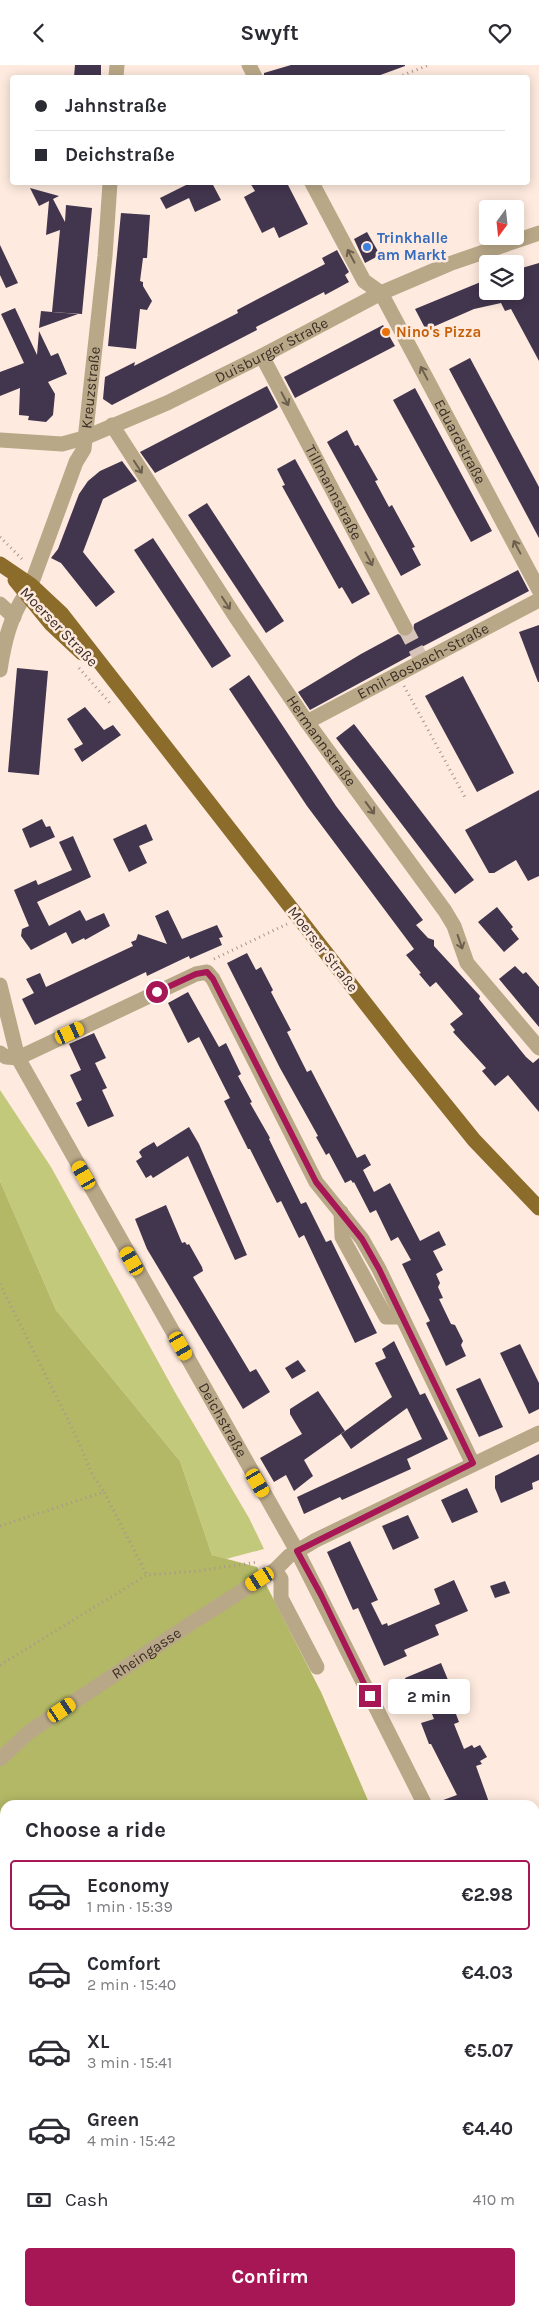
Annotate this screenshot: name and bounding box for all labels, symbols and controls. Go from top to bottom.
icon: back [25,19,53,47]
icon: heart [486,19,514,47]
text: Swyft [240,20,299,46]
text: Jahnstraße [65,95,167,117]
text: Deichstraße [65,144,175,166]
north arrow [479,200,524,245]
map controls [479,200,524,300]
place label: Trinkhalle am Markt [377,229,448,264]
marker: Trinkhalle am Markt [361,241,373,253]
one-way arrow [346,249,355,264]
button: layers [479,255,524,300]
street label: Duisburger Straße [212,314,331,387]
place label: Nino's Pizza [396,323,481,341]
marker: Nino's Pizza [380,326,392,338]
street label: Kreuzstraße [77,346,104,430]
one-way arrow [419,365,429,380]
one-way arrow [280,392,290,407]
street label: Eduardstraße [430,396,490,487]
street label: Tillmannstraße [301,442,366,543]
one-way arrow [133,459,143,473]
one-way arrow [512,540,521,555]
one-way arrow [364,551,374,566]
street label: Moerser Straße [16,583,102,671]
one-way arrow [221,596,231,610]
street label: Emil-Bosbach-Straße [354,619,492,703]
street label: Hermannstraße [283,692,360,790]
one-way arrow [365,801,375,815]
street label: Moerser Straße [284,903,362,995]
one-way arrow [456,934,465,949]
route start [146,981,168,1003]
car [53,1020,86,1046]
car [70,1158,97,1192]
car [118,1244,145,1278]
car [167,1329,194,1363]
street label: Deichstraße [194,1379,251,1460]
car [244,1466,271,1500]
car [243,1565,276,1593]
street label: Rheingasse [108,1624,185,1683]
callout: 2 min [388,1679,470,1713]
route end [359,1685,381,1707]
text: 2 min [407,1687,451,1706]
car [45,1695,78,1725]
text: Choose a ride [25,1817,166,1843]
icon: car [27,1873,72,1918]
text: Economy [87,1875,169,1897]
text: €2.98 [462,1884,513,1906]
text: 1 min · 15:39 [87,1897,173,1916]
icon: car [27,1951,72,1996]
text: Comfort [87,1953,161,1975]
text: €4.03 [462,1962,513,1984]
text: 2 min · 15:40 [87,1975,176,1994]
icon: car [27,2029,72,2074]
text: XL [87,2031,109,2053]
text: €5.07 [464,2040,513,2062]
text: 3 min · 15:41 [87,2053,172,2072]
icon: car [27,2107,72,2152]
text: Green [87,2109,139,2131]
text: €4.40 [462,2118,513,2140]
text: 4 min · 15:42 [87,2131,176,2150]
icon: cash [25,2186,53,2214]
text: Cash [65,2189,109,2211]
text: 410 m [473,2190,515,2209]
button: Confirm [25,2248,515,2306]

